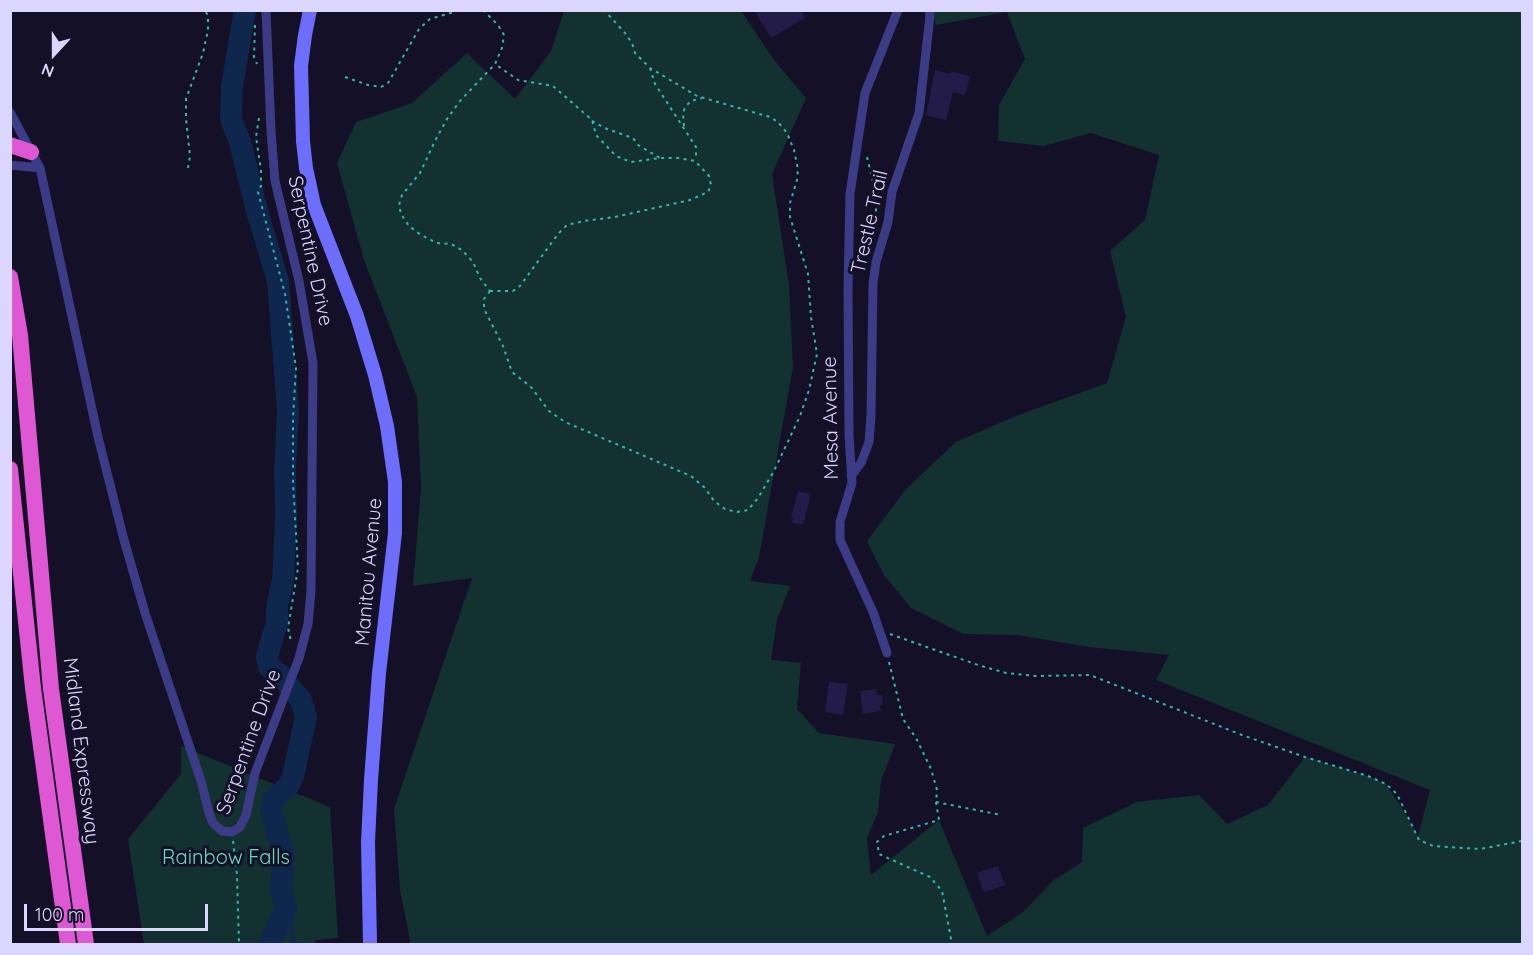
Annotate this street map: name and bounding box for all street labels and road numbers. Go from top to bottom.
street label: Trestle Trail [846,168,894,276]
street label: Serpentine Drive [282,174,338,328]
street label: Mesa Avenue [818,356,844,480]
street label: Manitou Avenue [351,497,387,647]
street label: Midland Expressway [58,656,104,846]
street label: Serpentine Drive [212,666,286,818]

